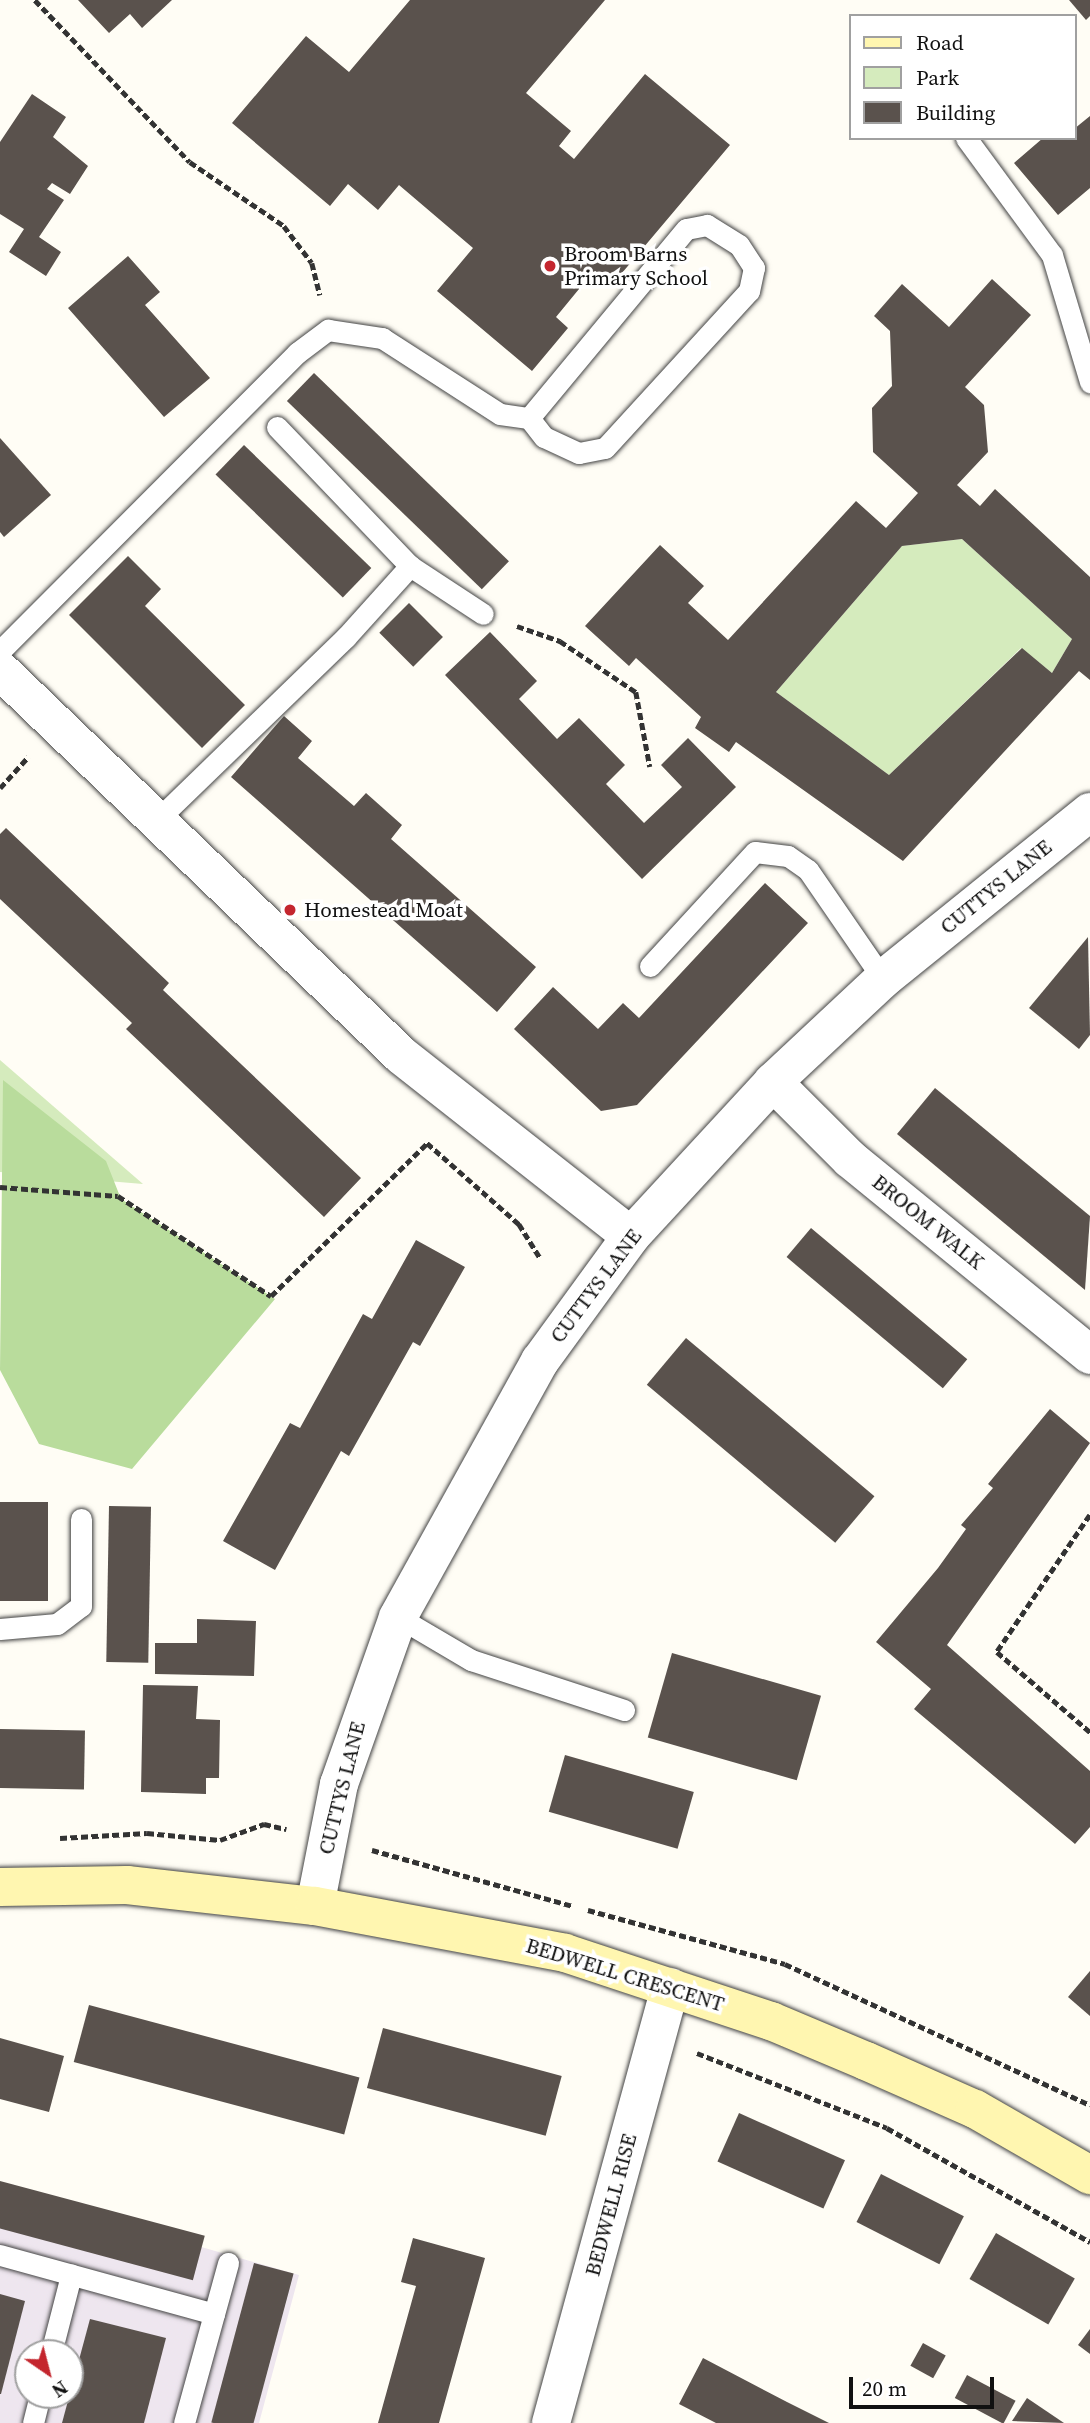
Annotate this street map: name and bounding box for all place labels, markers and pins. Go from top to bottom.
place label: Broom Barns Primary School [564,241,708,291]
marker: Broom Barns Primary School [542,258,558,274]
place label: Homestead Moat [304,897,463,923]
marker: Homestead Moat [282,902,298,918]

